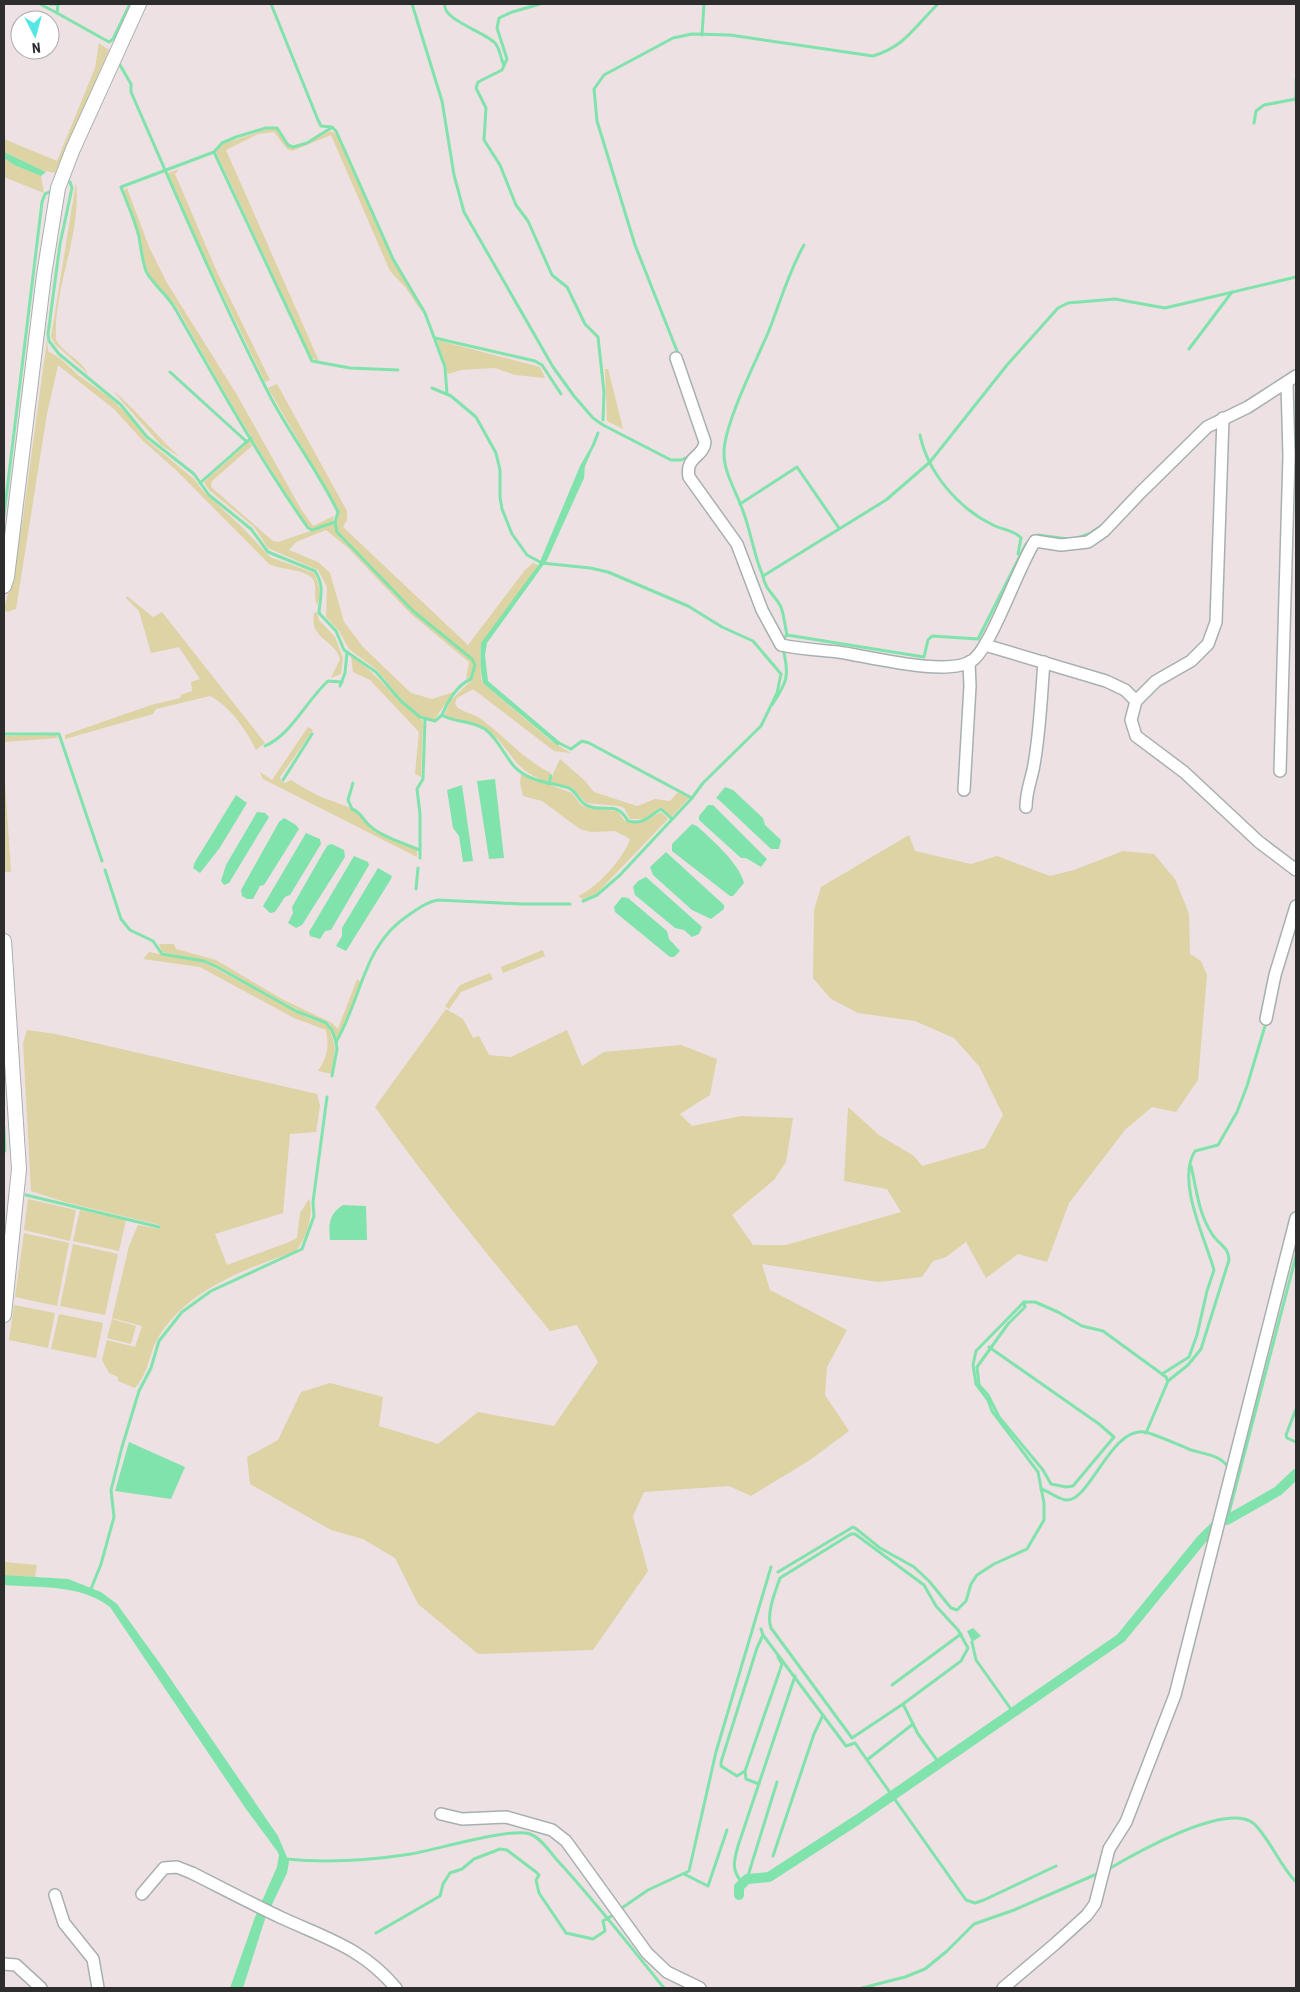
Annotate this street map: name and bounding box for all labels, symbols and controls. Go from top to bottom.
north arrow [10,10,60,60]
text: N [31,40,41,56]

